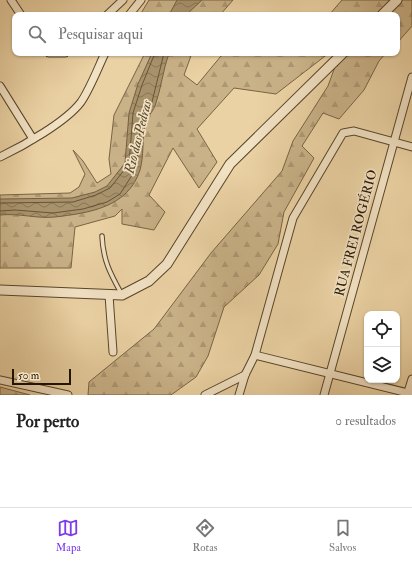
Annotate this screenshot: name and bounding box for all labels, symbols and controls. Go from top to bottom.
search box [12,12,400,56]
icon: search [26,23,48,45]
text: Pesquisar aqui [58,25,143,44]
water label: Rio das Pedras [120,97,156,176]
street label: RUA FREI ROGÉRIO [330,168,381,298]
map controls [364,311,400,383]
button: locate [364,311,400,347]
button: layers [364,347,400,383]
scale bar [12,367,71,386]
text: 50 m [18,369,39,382]
text: Por perto [16,411,79,432]
text: 0 resultados [335,413,396,429]
tab: Mapa [56,517,81,554]
tab: Rotas [193,517,217,554]
tab: Salvos [329,517,356,554]

